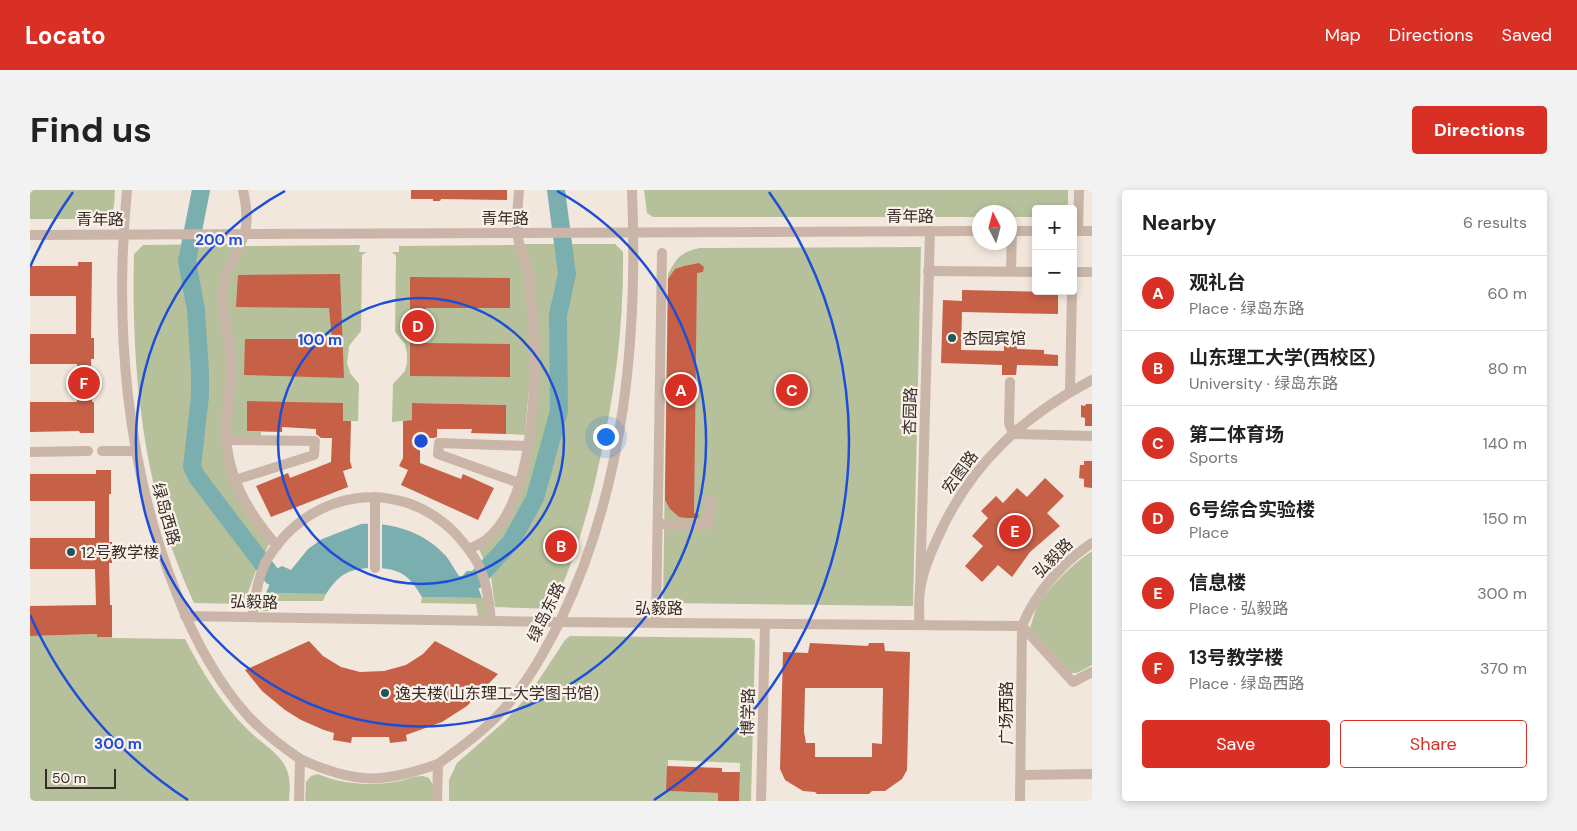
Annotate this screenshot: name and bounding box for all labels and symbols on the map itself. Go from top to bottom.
north arrow [972,205,1017,250]
street label: 青年路 [886,206,934,227]
street label: 青年路 [481,208,529,229]
street label: 青年路 [76,209,124,230]
text: 200 m [195,230,243,250]
pin: D [402,307,434,345]
place label: 杏园宾馆 [962,328,1026,349]
text: 100 m [298,330,342,350]
marker: 杏园宾馆 [946,332,958,344]
pin: F [68,364,100,402]
pin: A [665,371,697,409]
pin: C [776,371,808,409]
street label: 杏园路 [899,387,921,435]
your location [593,424,619,450]
centre of rings [412,432,430,450]
street label: 宏图路 [937,446,983,498]
street label: 绿岛西路 [147,480,185,548]
pin: E [999,512,1031,550]
pin: B [545,527,577,565]
street label: 弘毅路 [1029,534,1077,582]
place label: 12号教学楼 [81,542,159,563]
marker: 12号教学楼 [65,546,77,558]
street label: 绿岛东路 [523,579,569,645]
street label: 弘毅路 [230,591,278,613]
street label: 弘毅路 [635,598,683,619]
street label: 广场西路 [996,681,1017,745]
place label: 逸夫楼(山东理工大学图书馆) [395,683,599,704]
marker: 逸夫楼(山东理工大学图书馆) [379,687,391,699]
street label: 博学路 [737,688,759,736]
text: 300 m [94,734,142,754]
scale bar [45,766,116,789]

